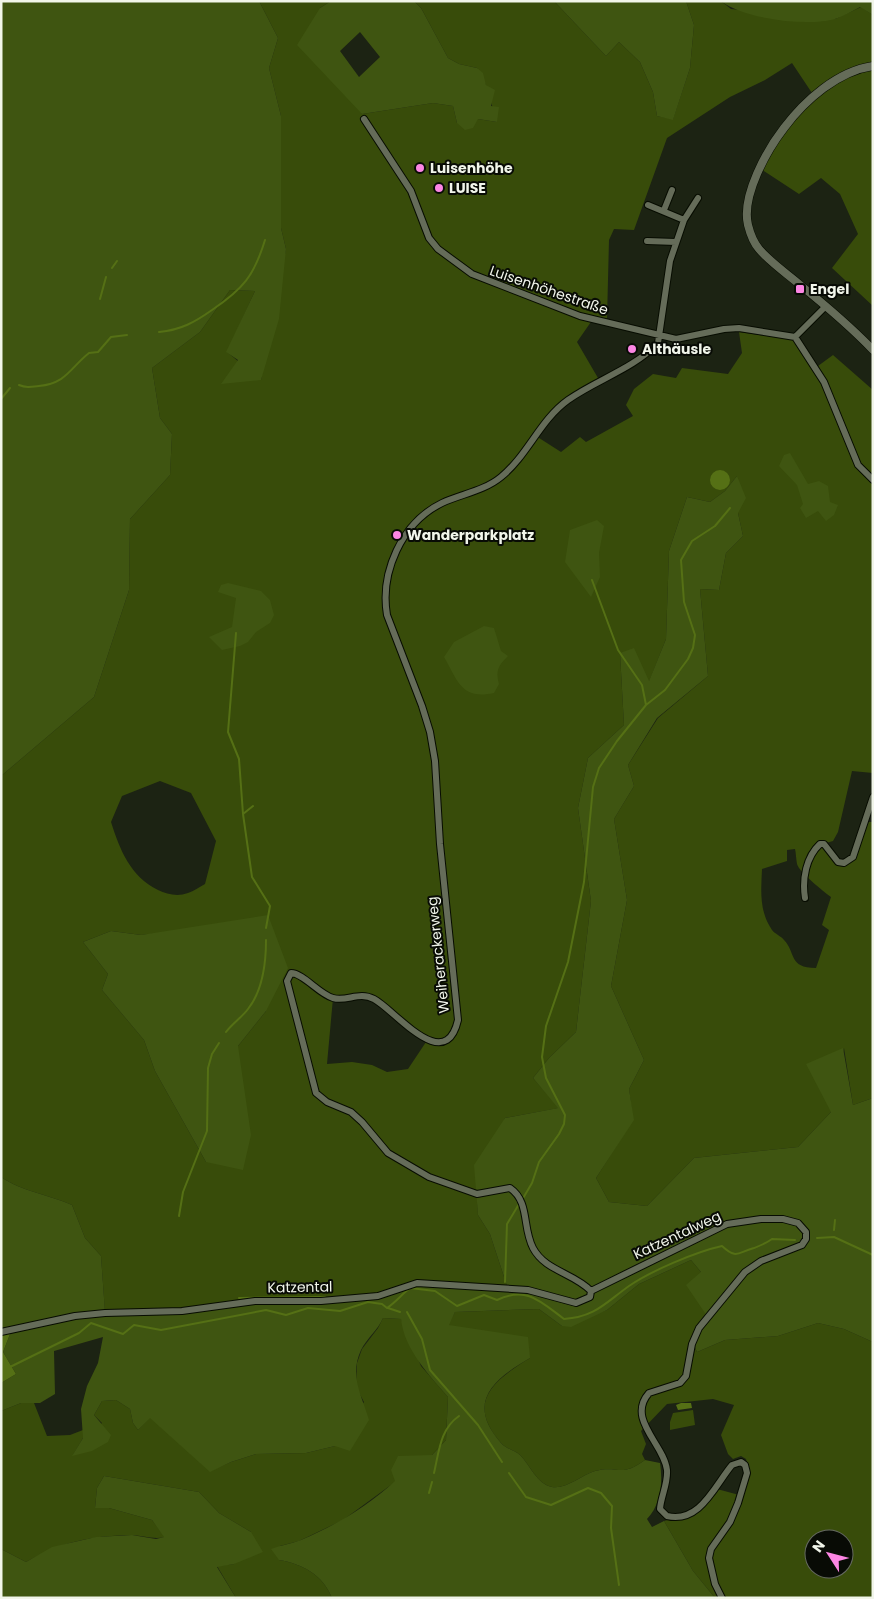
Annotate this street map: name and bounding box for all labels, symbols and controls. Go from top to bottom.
place label: Luisenhöhe [430,158,513,178]
marker: Luisenhöhe [414,162,426,174]
place label: LUISE [449,178,486,198]
marker: LUISE [433,182,445,194]
street label: Luisenhöhestraße [487,260,611,320]
place label: Engel [810,279,849,299]
marker: Engel [794,283,806,295]
place label: Althäusle [642,339,711,359]
marker: Althäusle [626,343,638,355]
place label: Wanderparkplatz [407,525,534,545]
marker: Wanderparkplatz [391,529,403,541]
street label: Weiherackerweg [422,896,454,1014]
street label: Katzentalweg [630,1206,724,1264]
street label: Katzental [267,1276,333,1298]
north arrow [804,1529,854,1579]
text: N [807,1536,830,1556]

